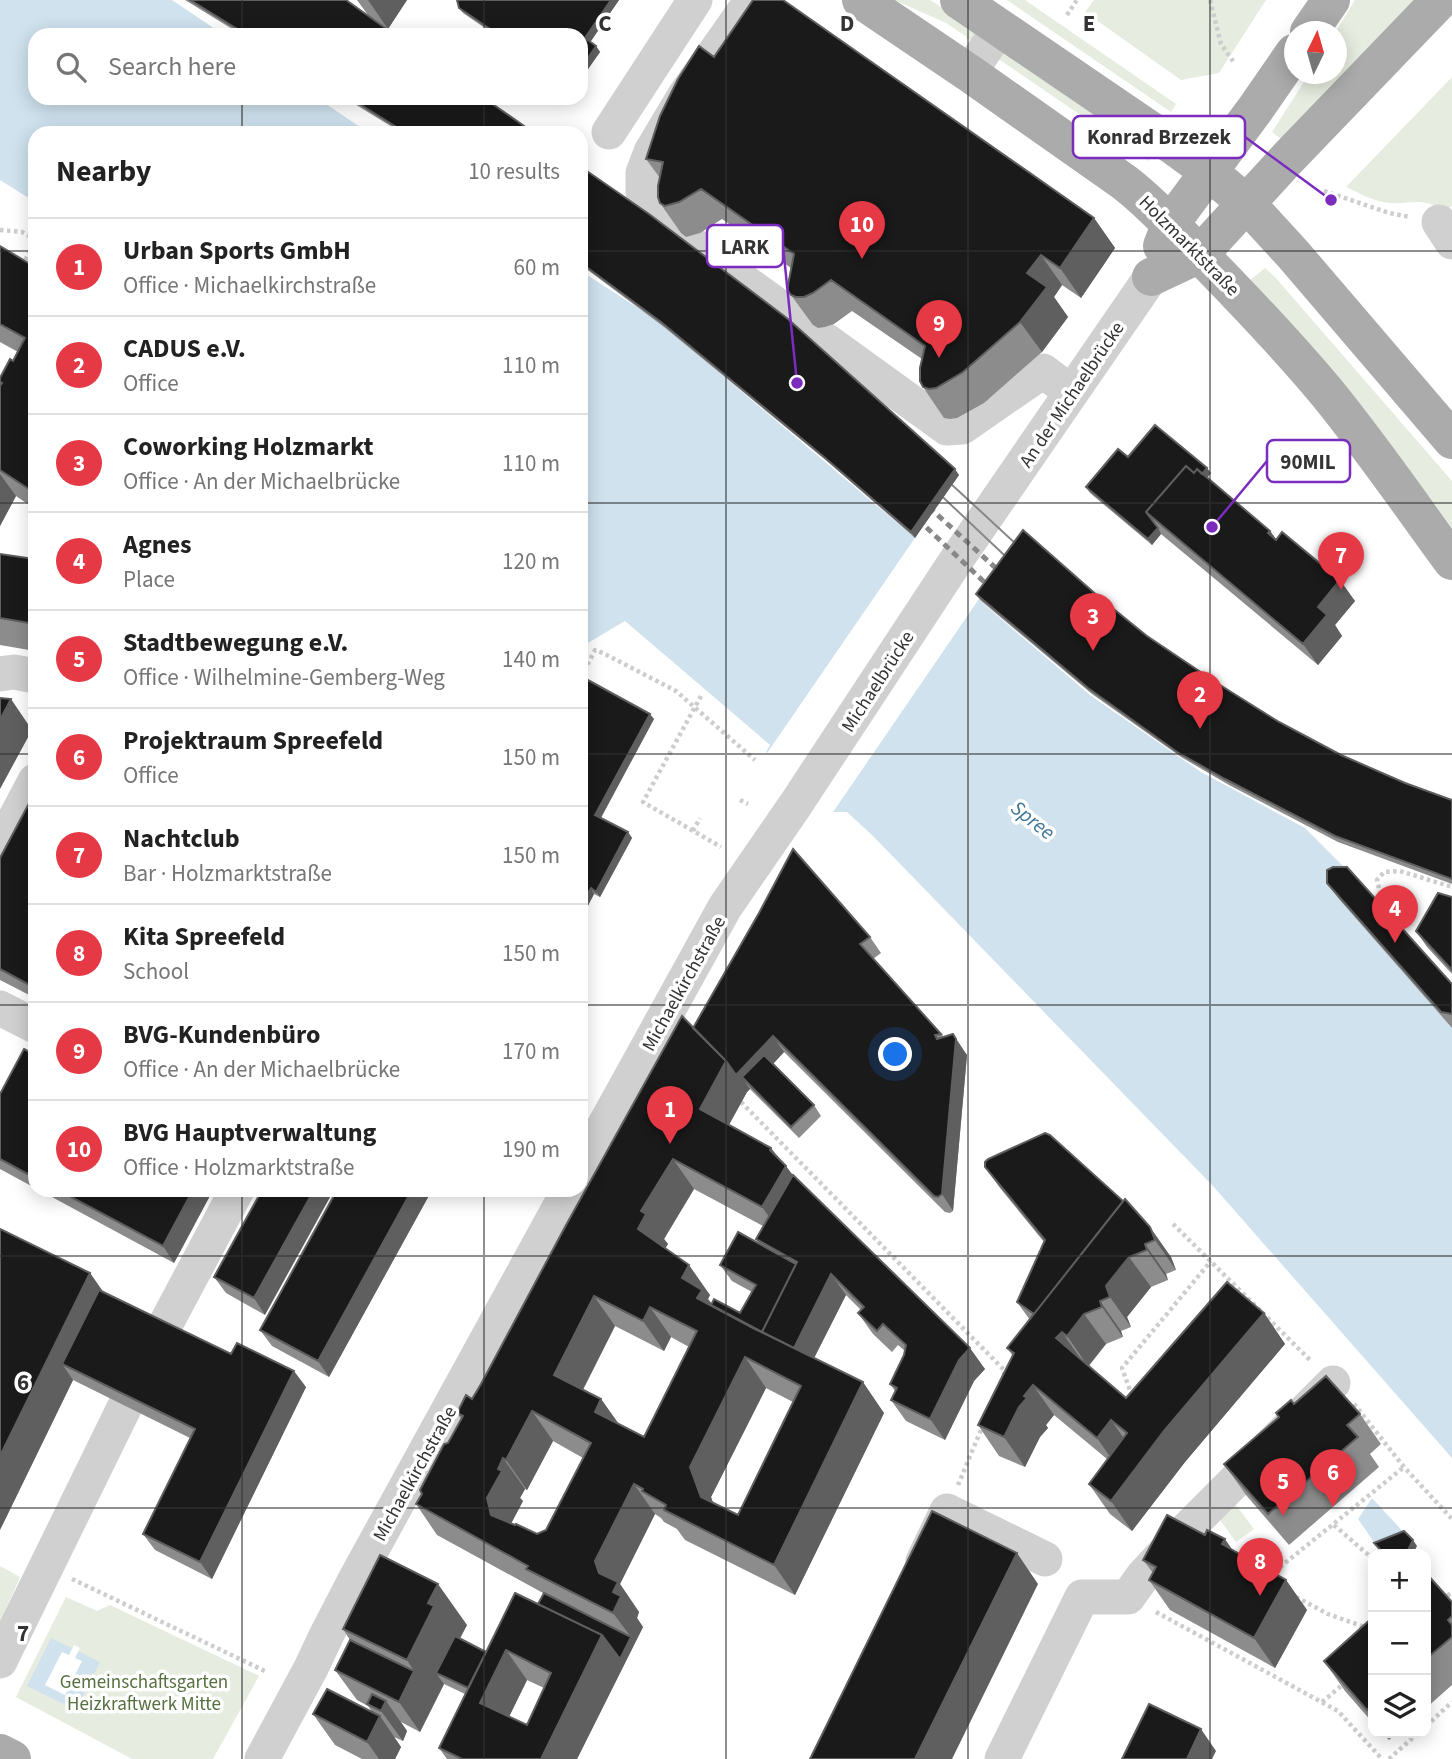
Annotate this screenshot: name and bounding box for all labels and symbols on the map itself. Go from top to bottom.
text: C [598,7,612,40]
text: D [840,7,854,40]
text: E [1083,7,1095,40]
north arrow [1284,21,1347,84]
callout: Konrad Brzezek [1073,116,1245,158]
text: Konrad Brzezek [1087,122,1232,152]
street label: Holzmarktstraße [1132,190,1245,303]
pin: 10 [839,201,885,259]
callout: LARK [707,225,783,267]
text: LARK [721,232,770,262]
pin: 9 [916,300,962,358]
street label: An der Michaelbrücke [1013,316,1131,473]
callout: 90MIL [1267,440,1350,482]
text: 90MIL [1280,447,1336,477]
pin: 7 [1318,532,1364,590]
pin: 3 [1070,593,1116,651]
street label: Michaelbrücke [835,626,921,738]
pin: 2 [1177,671,1223,729]
water label: Spree [1004,793,1062,847]
pin: 4 [1372,885,1418,943]
street label: Michaelkirchstraße [636,911,733,1056]
your location [878,1037,912,1071]
pin: 1 [647,1086,693,1144]
text: 6 [17,1366,29,1399]
street label: Michaelkirchstraße [367,1401,464,1546]
pin: 6 [1310,1449,1356,1507]
pin: 5 [1260,1458,1306,1516]
pin: 8 [1237,1538,1283,1596]
text: 7 [17,1617,29,1650]
park label: Gemeinschaftsgarten Heizkraftwerk Mitte [60,1669,228,1718]

